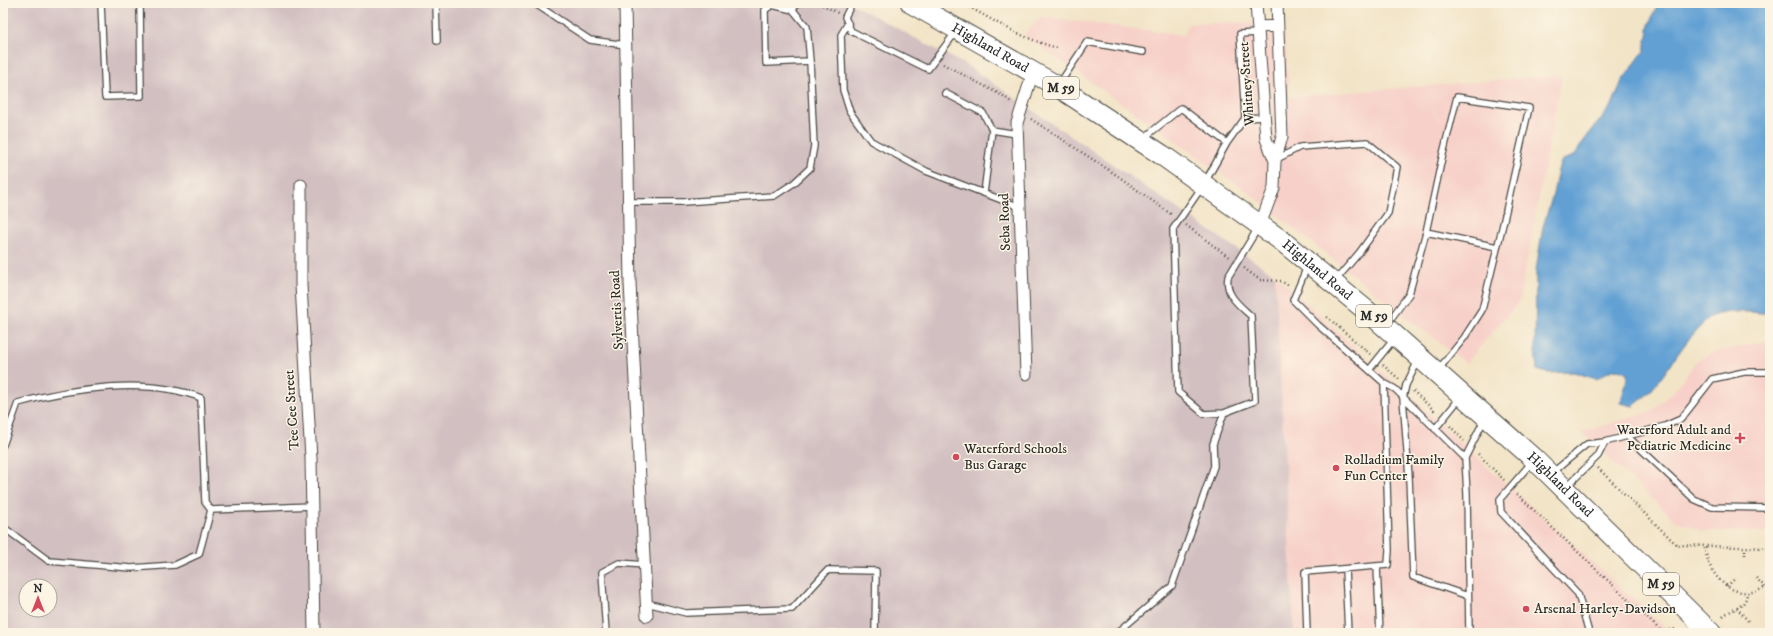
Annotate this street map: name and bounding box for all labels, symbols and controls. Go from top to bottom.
street label: Highland Road [948,19,1032,77]
street label: Whitney Street [1235,41,1259,128]
road number: M 59 [1043,77,1079,99]
street label: Seba Road [995,193,1015,251]
street label: Highland Road [1278,236,1356,304]
street label: Sylvertis Road [606,270,628,350]
road number: M 59 [1356,305,1392,327]
street label: Tee Cee Street [280,369,304,451]
place label: Waterford Adult and Pediatric Medicine [1616,421,1731,455]
marker: Waterford Adult and Pediatric Medicine [1734,432,1746,444]
place label: Waterford Schools Bus Garage [963,440,1067,474]
street label: Highland Road [1523,448,1597,521]
place label: Rolladium Family Fun Center [1344,451,1444,485]
marker: Waterford Schools Bus Garage [951,452,961,462]
marker: Rolladium Family Fun Center [1331,463,1341,473]
road number: M 59 [1643,573,1679,595]
north arrow [18,578,58,618]
text: N [33,582,43,596]
place label: Arsenal Harley-Davidson [1534,600,1677,618]
marker: Arsenal Harley-Davidson [1521,604,1531,614]

